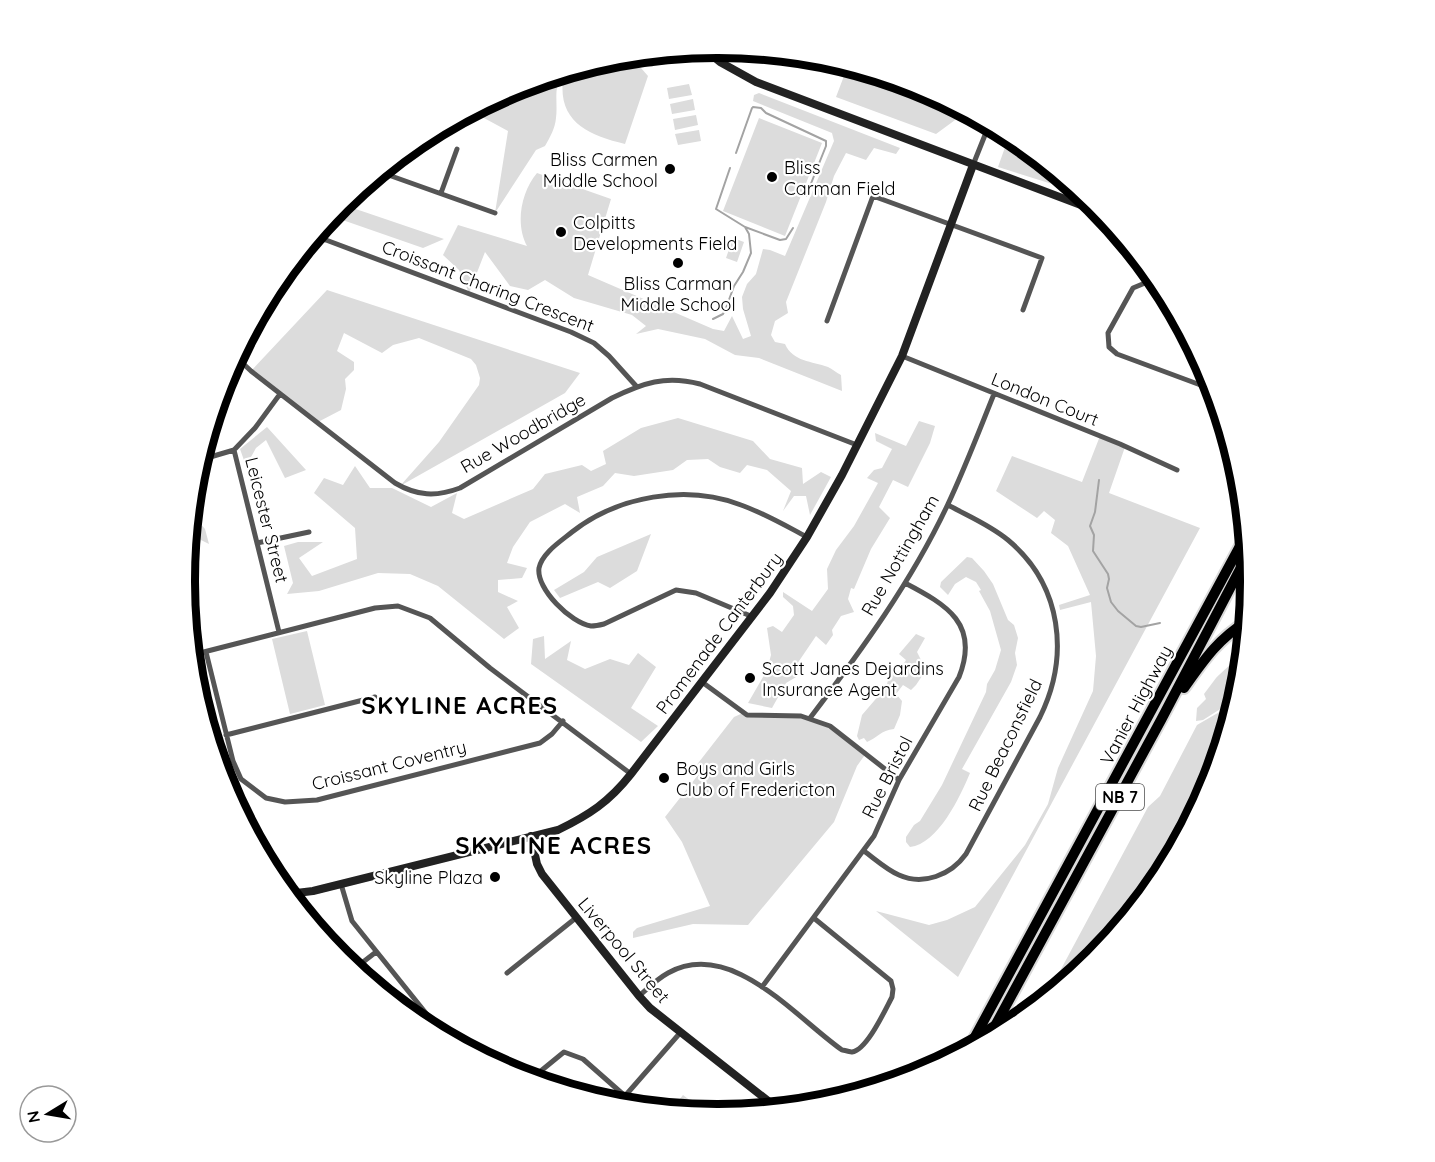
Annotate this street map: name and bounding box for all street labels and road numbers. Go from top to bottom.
street label: Croissant Charing Crescent [379,235,597,337]
street label: London Court [988,367,1102,431]
street label: Rue Woodbridge [456,388,590,478]
street label: Leicester Street [240,455,294,585]
street label: Rue Nottingham [856,490,944,620]
street label: Promenade Canterbury [651,548,787,718]
street label: Vanier Highway [1095,641,1177,769]
street label: Rue Beaconsfield [963,675,1047,815]
street label: Rue Bristol [857,732,917,822]
street label: Croissant Coventry [309,735,469,795]
road number: NB 7 [1096,784,1144,810]
street label: Liverpool Street [573,892,675,1008]

